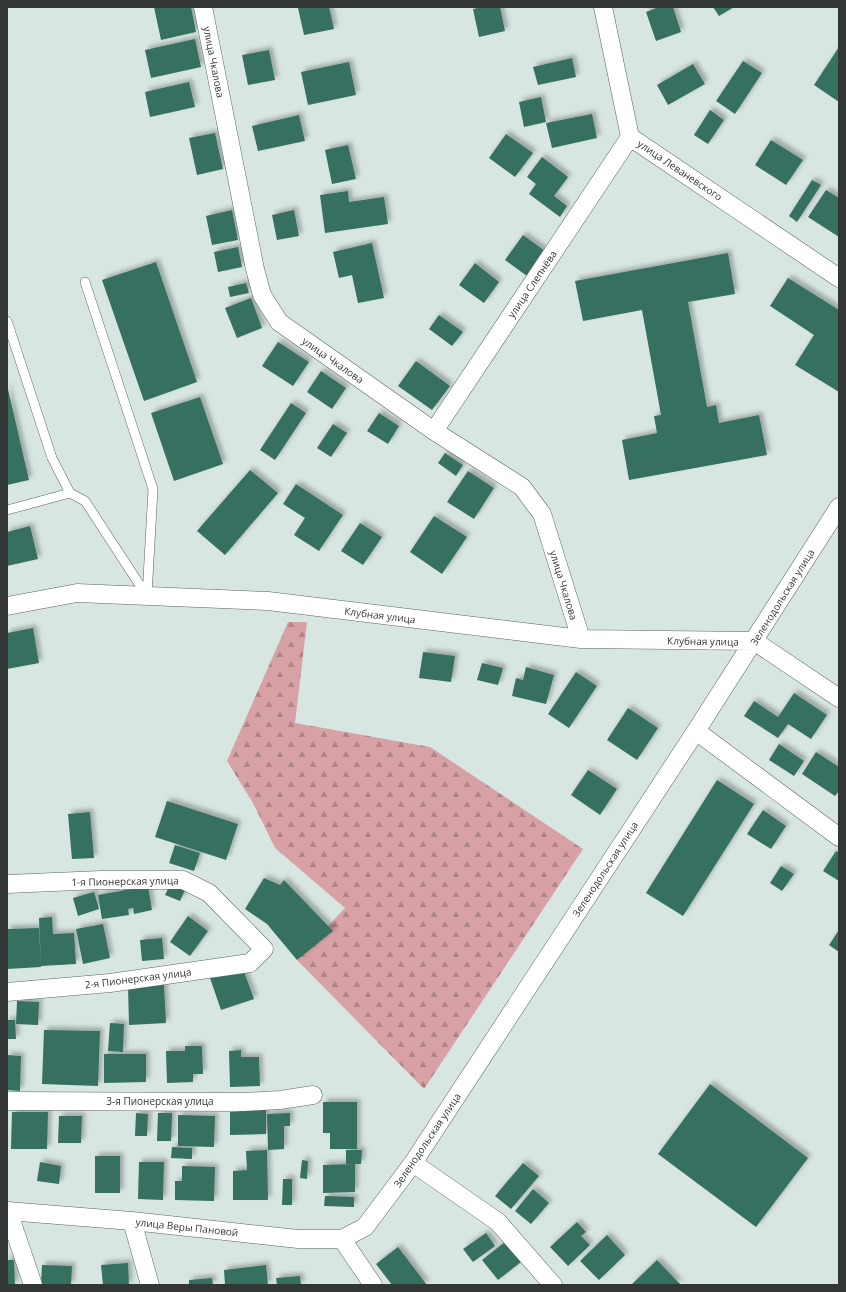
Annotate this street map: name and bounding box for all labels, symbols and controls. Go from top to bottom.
street label: улица Чкалова [200,25,228,99]
street label: улица Леваневского [635,136,725,204]
street label: улица Слепнёва [504,248,560,320]
street label: улица Чкалова [299,334,367,386]
street label: Зеленодольская улица [747,546,817,648]
street label: улица Чкалова [547,548,581,622]
street label: Клубная улица [344,604,416,626]
street label: Клубная улица [667,633,739,649]
street label: Зеленодольская улица [569,819,641,919]
street label: 1-я Пионерская улица [71,873,179,889]
street label: 2-я Пионерская улица [84,965,192,991]
street label: Зеленодольская улица [390,1090,464,1190]
street label: 3-я Пионерская улица [106,1094,214,1108]
street label: улица Веры Пановой [135,1215,239,1239]

